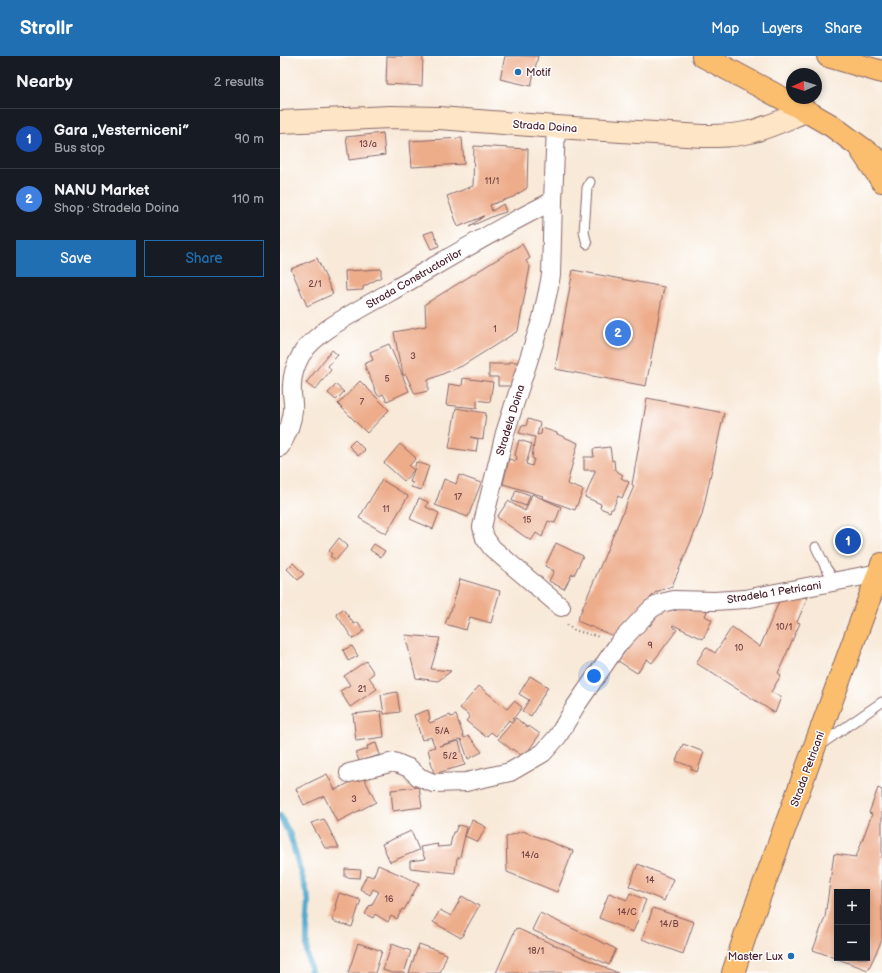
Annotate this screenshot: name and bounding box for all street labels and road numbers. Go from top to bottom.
street label: Strada Doina [512,118,578,135]
street label: Strada Constructorilor [364,245,466,311]
street label: Stradela Doina [494,383,527,457]
street label: Stradela 1 Petricani [726,579,822,606]
street label: Strada Petricani [788,730,827,809]

